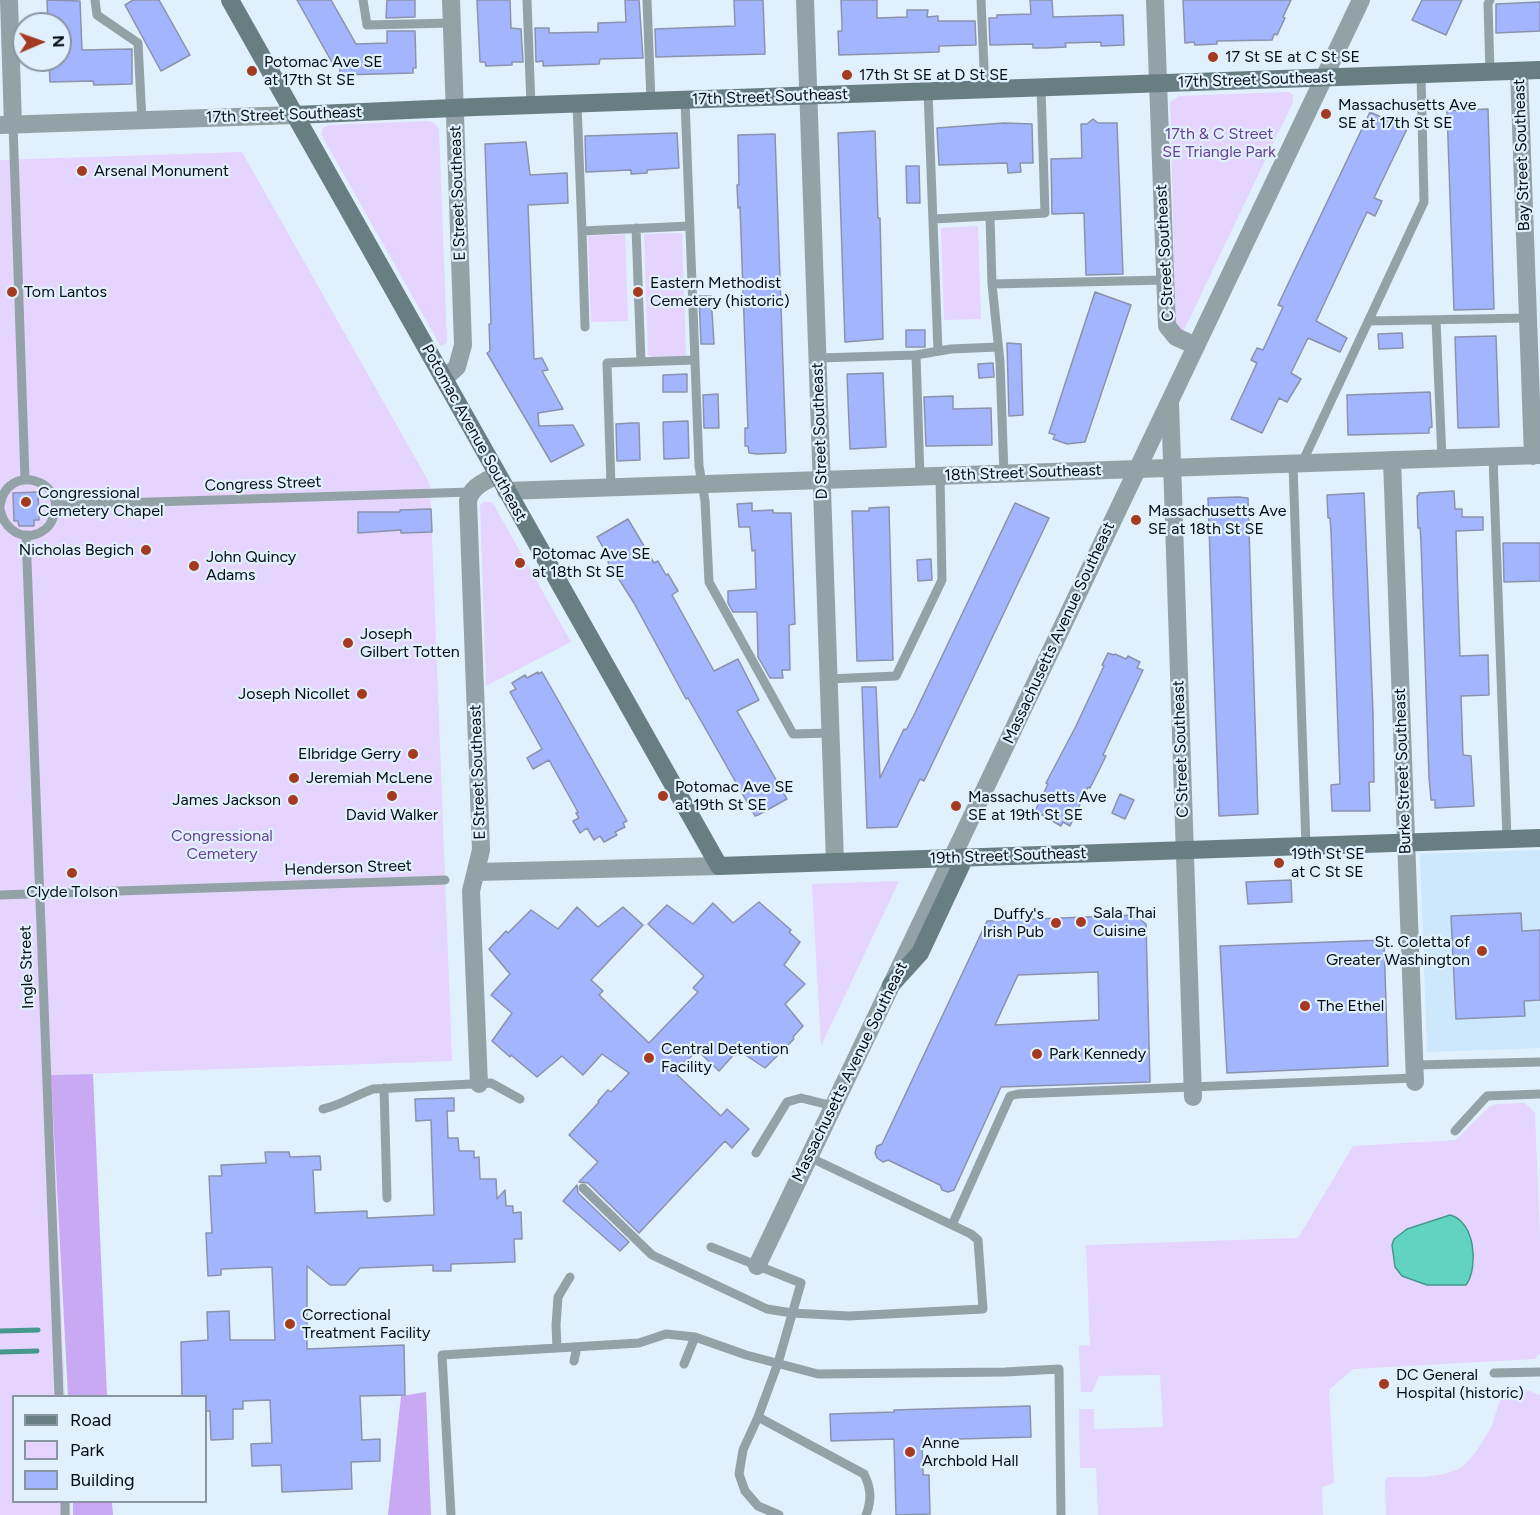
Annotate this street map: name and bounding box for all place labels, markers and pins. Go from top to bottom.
place label: 17 St SE at C St SE [1225,47,1360,67]
marker: 17 St SE at C St SE [1206,50,1220,64]
place label: Potomac Ave SE at 17th St SE [264,52,383,90]
marker: Potomac Ave SE at 17th St SE [245,64,259,78]
place label: 17th St SE at D St SE [859,65,1008,85]
marker: 17th St SE at D St SE [840,68,854,82]
place label: Massachusetts Ave SE at 17th St SE [1338,95,1476,133]
marker: Massachusetts Ave SE at 17th St SE [1319,107,1333,121]
place label: Arsenal Monument [94,161,229,181]
marker: Arsenal Monument [75,164,89,178]
place label: Eastern Methodist Cemetery (historic) [650,273,790,311]
place label: Tom Lantos [24,282,107,302]
marker: Tom Lantos [5,285,19,299]
marker: Eastern Methodist Cemetery (historic) [631,285,645,299]
place label: Congressional Cemetery Chapel [38,483,163,521]
marker: Congressional Cemetery Chapel [19,495,33,509]
place label: Massachusetts Ave SE at 18th St SE [1148,501,1286,539]
marker: Massachusetts Ave SE at 18th St SE [1129,513,1143,527]
place label: Nicholas Begich [19,540,134,560]
marker: Nicholas Begich [139,543,153,557]
place label: Potomac Ave SE at 18th St SE [532,544,651,582]
place label: John Quincy Adams [206,547,296,585]
marker: Potomac Ave SE at 18th St SE [513,556,527,570]
marker: John Quincy Adams [187,559,201,573]
place label: Joseph Gilbert Totten [360,624,460,662]
marker: Joseph Gilbert Totten [341,636,355,650]
place label: Joseph Nicollet [238,684,350,704]
marker: Joseph Nicollet [355,687,369,701]
place label: Elbridge Gerry [298,744,401,764]
marker: Elbridge Gerry [406,747,420,761]
place label: Jeremiah McLene [306,768,432,788]
marker: Jeremiah McLene [287,771,301,785]
place label: Potomac Ave SE at 19th St SE [675,777,794,815]
place label: Massachusetts Ave SE at 19th St SE [968,787,1106,825]
marker: David Walker [385,789,399,803]
marker: Potomac Ave SE at 19th St SE [656,789,670,803]
place label: James Jackson [172,790,281,810]
marker: James Jackson [286,793,300,807]
marker: Massachusetts Ave SE at 19th St SE [949,799,963,813]
place label: David Walker [346,805,438,825]
place label: 19th St SE at C St SE [1291,844,1365,882]
marker: 19th St SE at C St SE [1272,856,1286,870]
marker: Clyde Tolson [65,866,79,880]
place label: Clyde Tolson [26,882,118,902]
place label: Sala Thai Cuisine [1093,903,1156,941]
place label: Duffy's Irish Pub [983,904,1044,942]
marker: Sala Thai Cuisine [1074,915,1088,929]
marker: Duffy's Irish Pub [1049,916,1063,930]
place label: St. Coletta of Greater Washington [1326,932,1470,970]
marker: St. Coletta of Greater Washington [1475,944,1489,958]
place label: The Ethel [1317,996,1384,1016]
marker: The Ethel [1298,999,1312,1013]
place label: Central Detention Facility [661,1039,789,1077]
place label: Park Kennedy [1049,1044,1146,1064]
marker: Park Kennedy [1030,1047,1044,1061]
marker: Central Detention Facility [642,1051,656,1065]
place label: Correctional Treatment Facility [302,1305,431,1343]
marker: Correctional Treatment Facility [283,1317,297,1331]
place label: DC General Hospital (historic) [1396,1365,1524,1403]
marker: DC General Hospital (historic) [1377,1377,1391,1391]
place label: Anne Archbold Hall [922,1433,1019,1471]
marker: Anne Archbold Hall [903,1445,917,1459]

